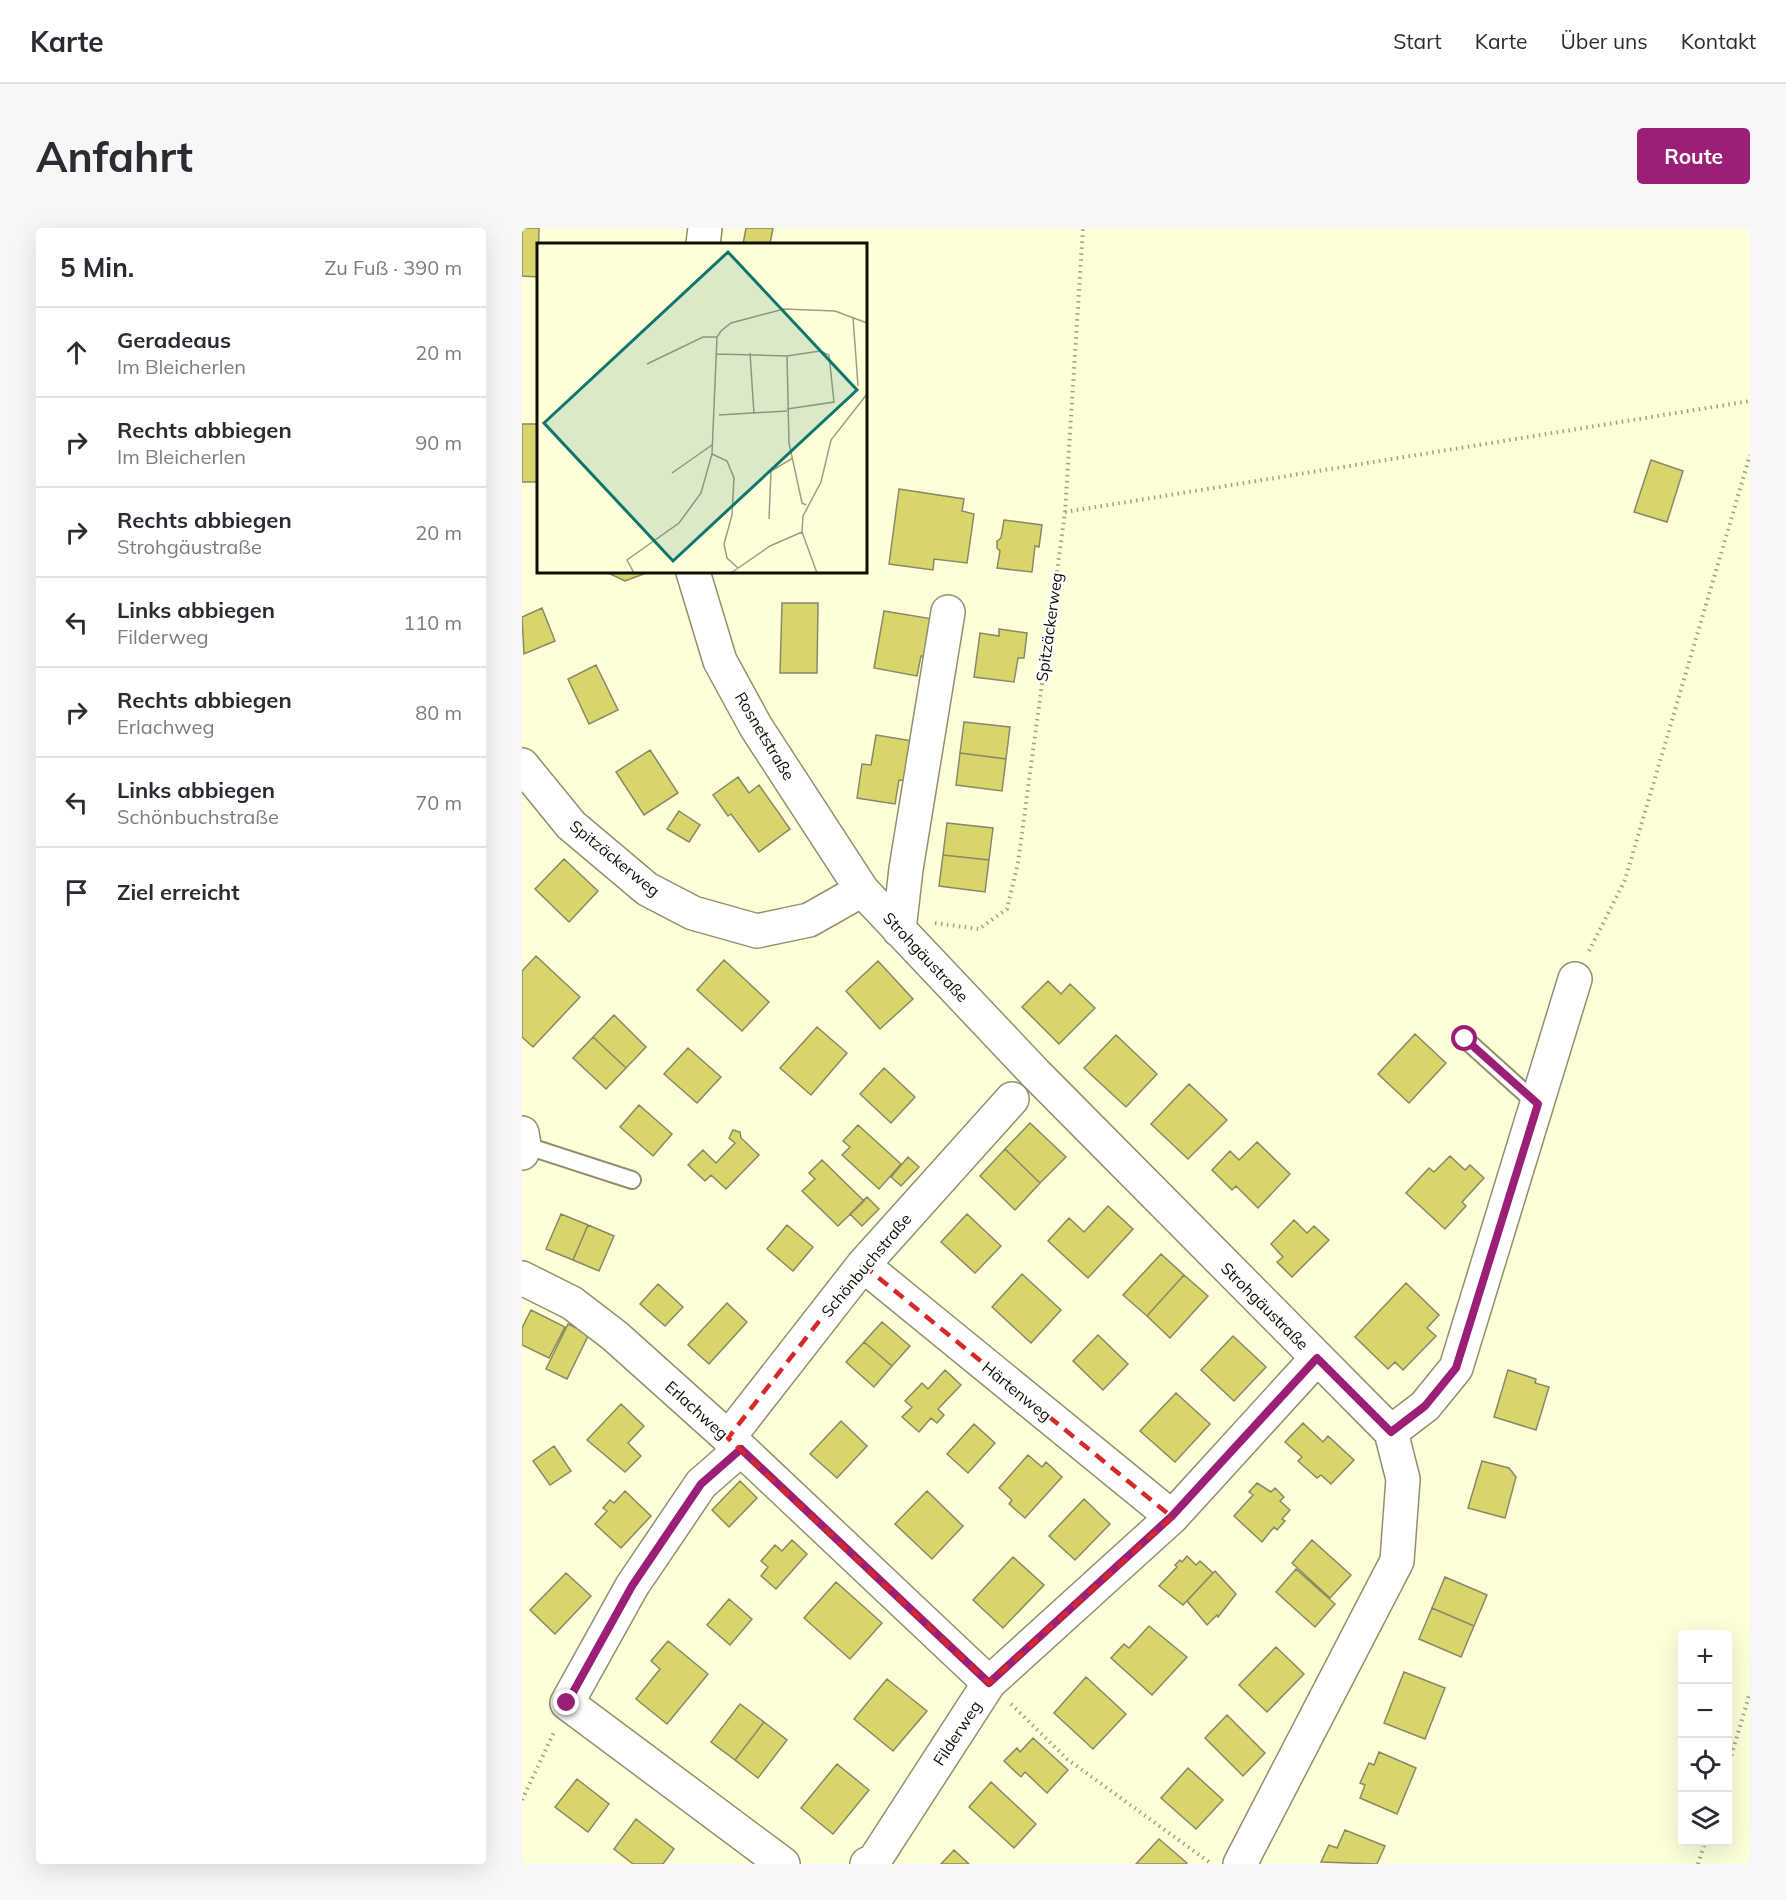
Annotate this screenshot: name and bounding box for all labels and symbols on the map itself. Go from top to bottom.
inset map [537,243,867,573]
street label: Spitzäckerweg [1031,571,1067,683]
street label: Rosnetstraße [731,688,799,784]
street label: Spitzäckerweg [566,816,664,900]
street label: Strohgäustraße [879,908,973,1006]
route start [1451,1025,1477,1051]
street label: Schönbuchstraße [817,1209,915,1321]
street label: Strohgäustraße [1217,1258,1313,1354]
street label: Härtenweg [978,1357,1056,1425]
street label: Erlachweg [661,1376,733,1444]
route end [553,1689,579,1715]
street label: Filderweg [929,1697,985,1769]

